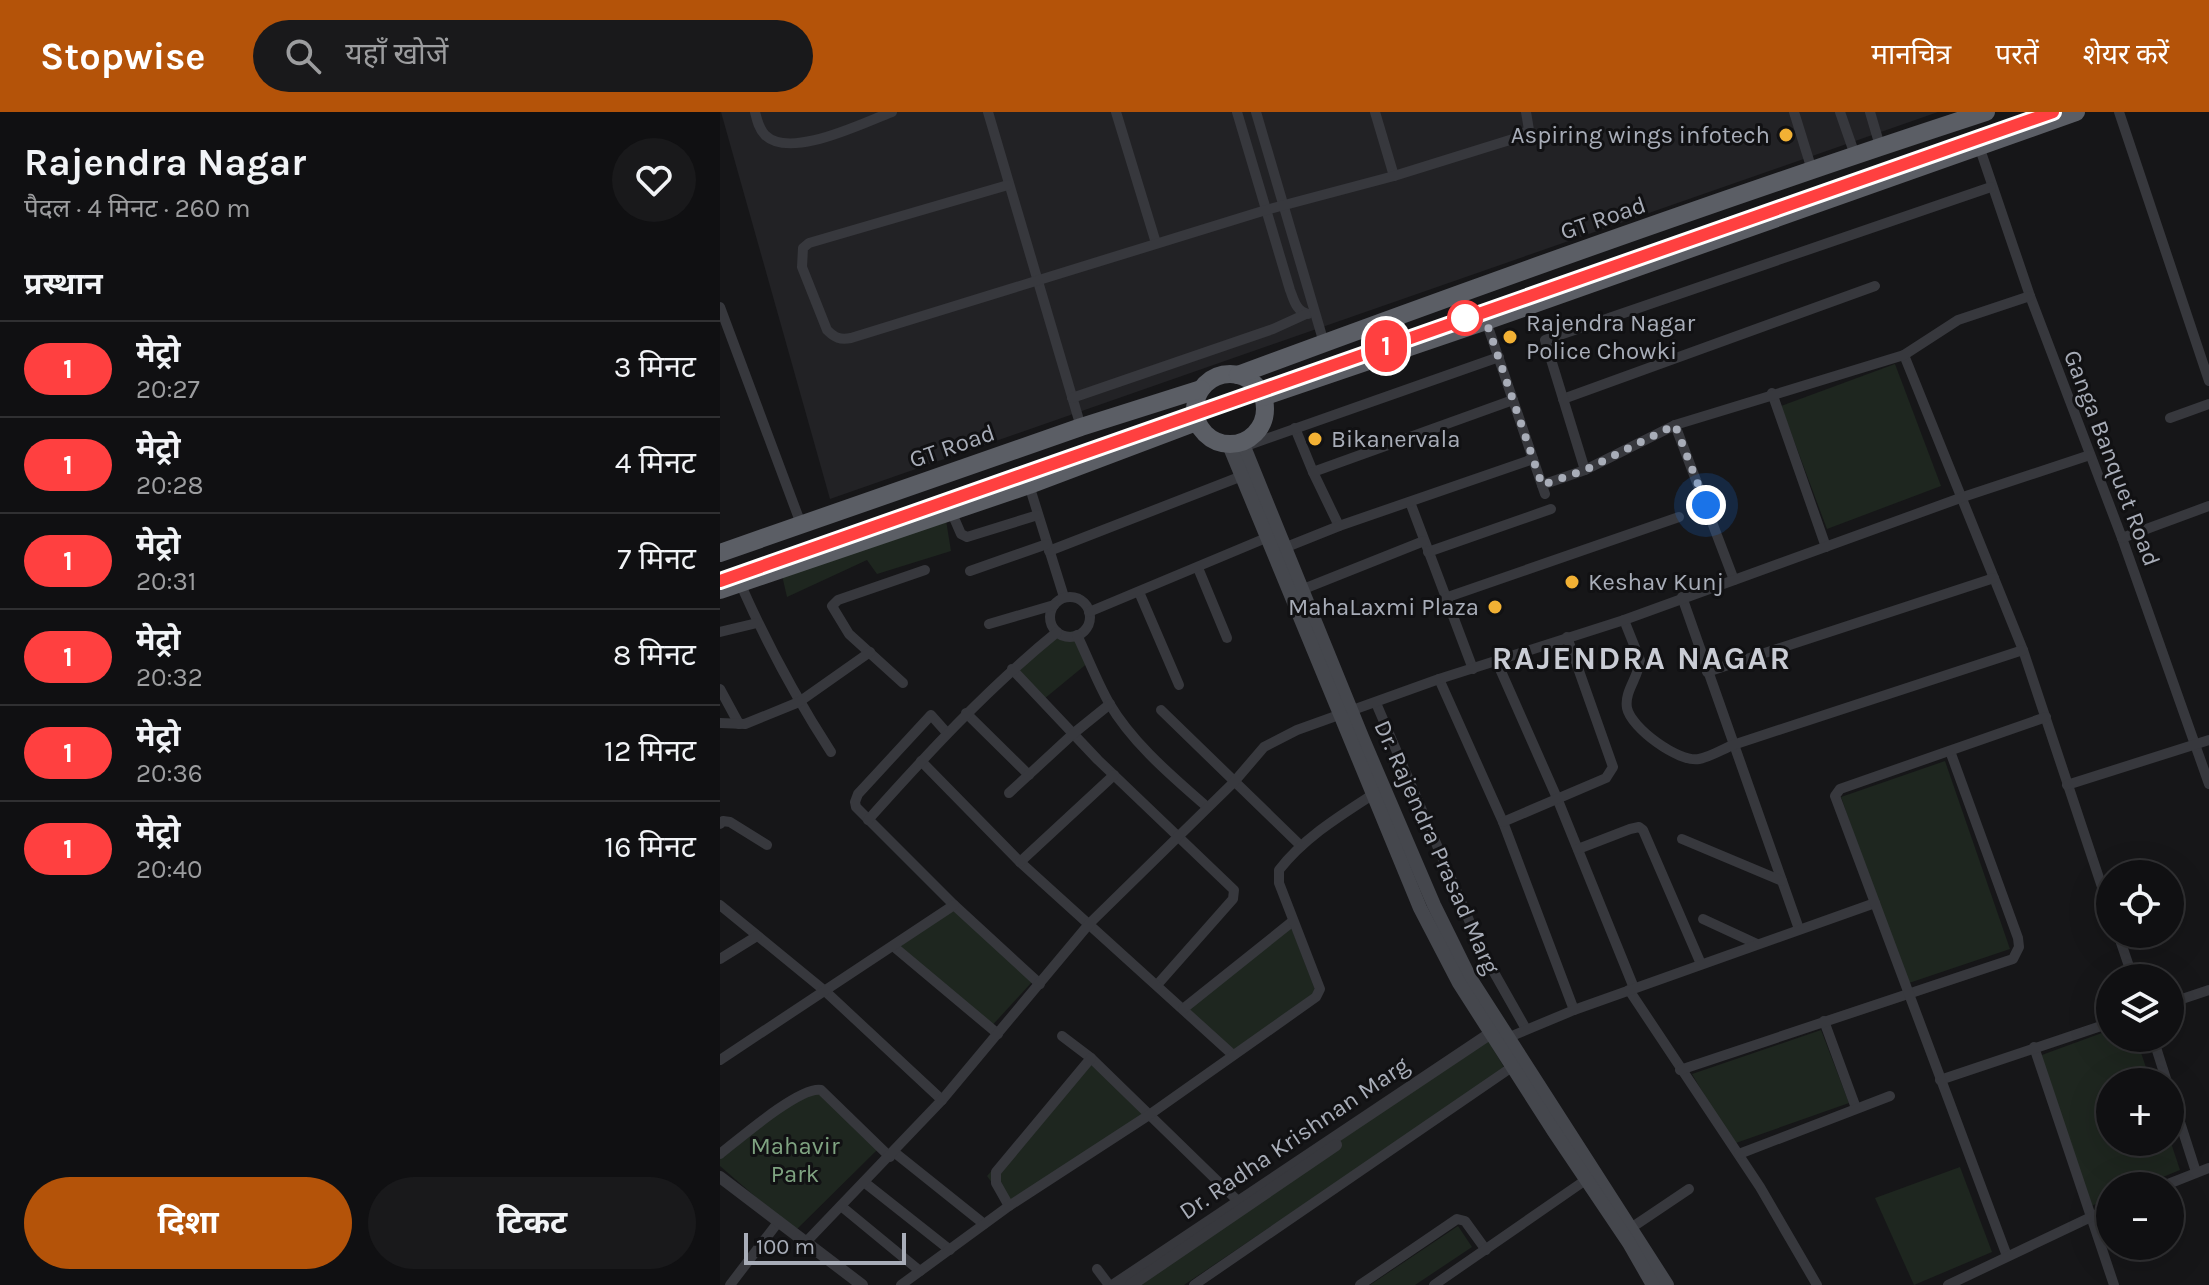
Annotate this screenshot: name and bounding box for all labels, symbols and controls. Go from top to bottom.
search box [253,20,813,92]
text: Stopwise [40,34,205,79]
icon: search [281,34,325,78]
text: यहाँ खोजें [345,36,448,72]
text: मानचित्र [1871,38,1951,71]
text: परतें [1995,38,2039,71]
text: शेयर करें [2083,38,2169,71]
place label: Aspiring wings infotech [1511,121,1770,149]
marker: Aspiring wings infotech [1777,126,1795,144]
button: heart [612,138,696,222]
text: Rajendra Nagar [24,140,306,185]
street label: GT Road [1557,190,1649,246]
text: पैदल · 4 मिनट · 260 m [24,193,251,224]
text: प्रस्थान [24,266,103,302]
unlabelled marker [1448,301,1482,335]
place label: Rajendra Nagar Police Chowki [1526,309,1695,365]
line badge: 1 [1360,320,1412,372]
marker: Rajendra Nagar Police Chowki [1501,328,1519,346]
text: 1 [1381,329,1391,362]
text: मेट्रो [136,334,181,370]
street label: Ganga Banquet Road [2058,346,2166,570]
text: 3 मिनट [614,349,696,385]
text: 1 [63,352,73,385]
text: 20:27 [136,374,200,405]
street label: GT Road [906,418,998,474]
place label: Bikanervala [1331,425,1461,453]
text: मेट्रो [136,430,181,466]
marker: Bikanervala [1306,430,1324,448]
text: 4 मिनट [615,445,696,481]
text: 1 [63,448,73,481]
text: 20:28 [136,470,204,501]
your location [1686,485,1726,525]
text: मेट्रो [136,526,181,562]
text: 7 मिनट [617,541,696,577]
text: 1 [63,544,73,577]
text: 20:31 [136,566,196,597]
place label: Keshav Kunj [1588,568,1724,596]
marker: Keshav Kunj [1563,573,1581,591]
place label: MahaLaxmi Plaza [1288,593,1479,621]
marker: MahaLaxmi Plaza [1486,598,1504,616]
text: मेट्रो [136,622,181,658]
text: 8 मिनट [613,637,696,673]
text: 1 [63,640,73,673]
district label: RAJENDRA NAGAR [1492,640,1792,677]
text: 20:32 [136,662,203,693]
street label: Dr. Rajendra Prasad Marg [1368,716,1506,979]
text: मेट्रो [136,718,181,754]
text: 12 मिनट [604,733,696,769]
text: 1 [63,736,73,769]
text: 20:36 [136,758,203,789]
text: मेट्रो [136,814,181,850]
text: 16 मिनट [604,829,696,865]
text: 1 [63,832,73,865]
text: 20:40 [136,854,202,885]
map controls [2096,860,2184,1260]
button: locate [2096,860,2184,948]
button: layers [2096,964,2184,1052]
street label: Dr. Radha Krishnan Marg [1174,1050,1414,1225]
button: + [2096,1068,2184,1156]
park label: Mahavir Park [750,1132,840,1188]
button: − [2096,1172,2184,1260]
button: दिशा [24,1177,352,1269]
button: टिकट [368,1177,696,1269]
scale bar [744,1229,906,1265]
text: 100 m [756,1234,815,1260]

